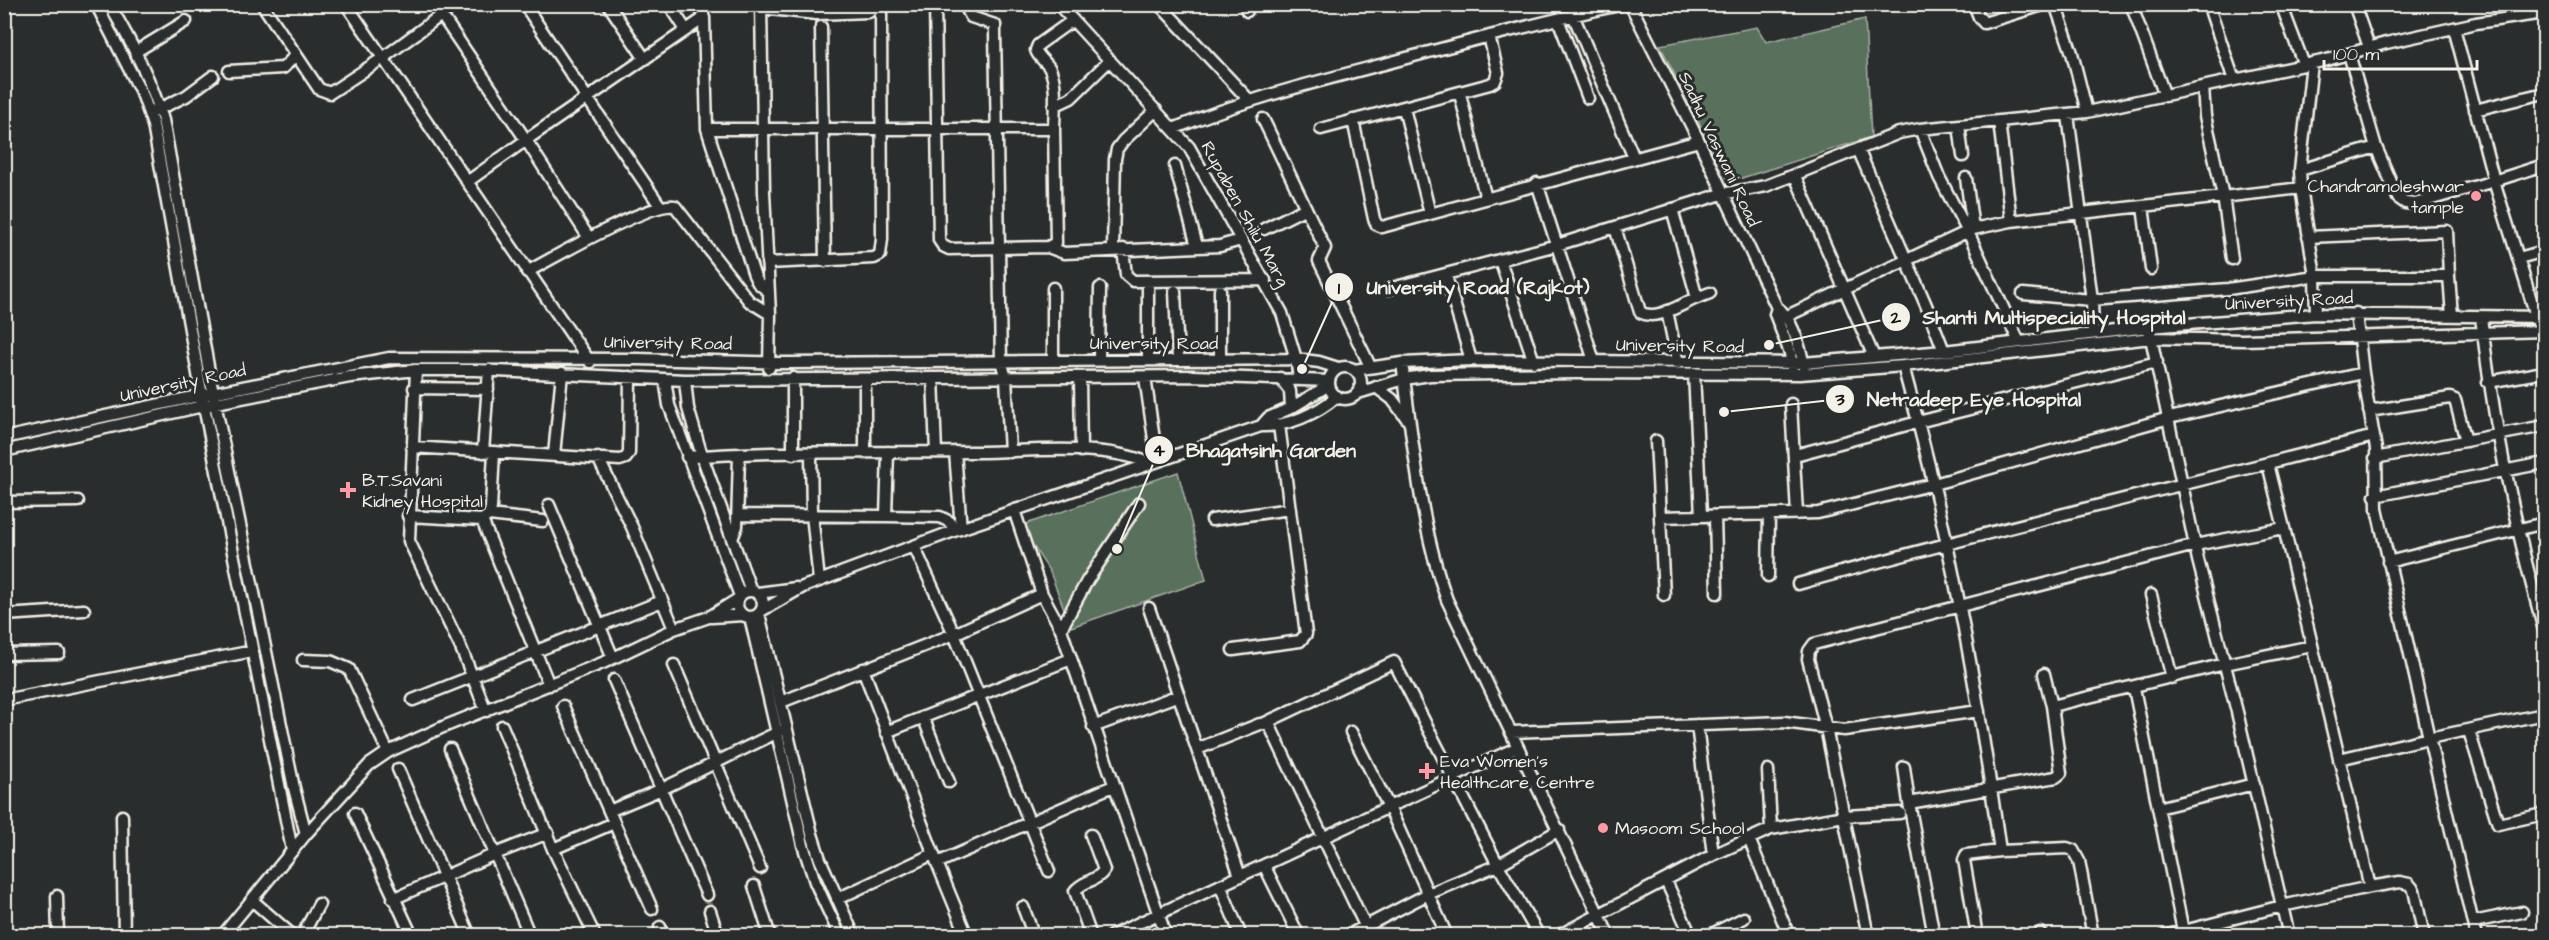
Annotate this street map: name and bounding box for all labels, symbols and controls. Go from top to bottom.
scale bar [2324,33,2477,71]
text: 100 m [2333,42,2379,67]
street label: Sadhu Vaswani Road [1672,67,1766,231]
street label: Rupaben Shilu Marg [1194,137,1295,292]
place label: Chandramoleshwar tample [2308,174,2464,220]
marker: Chandramoleshwar tample [2469,189,2483,203]
callout: University Road (Rajkot) [1324,268,1601,306]
text: University Road (Rajkot) [1366,274,1590,303]
text: 1 [1338,276,1341,301]
street label: University Road [2224,285,2354,318]
callout: Shanti Multispeciality Hospital [1881,298,2198,336]
text: Shanti Multispeciality Hospital [1921,304,2186,333]
text: 2 [1890,305,1902,330]
street label: University Road [604,329,732,358]
street label: University Road [1090,331,1218,357]
street label: University Road [1616,332,1744,361]
street label: University Road [118,357,249,410]
callout: Netradeep Eye Hospital [1825,380,2093,418]
text: Netradeep Eye Hospital [1867,386,2081,415]
text: 3 [1834,387,1845,412]
callout: Bhagatsinh Garden [1144,431,1368,469]
text: Bhagatsinh Garden [1186,437,1356,466]
text: 4 [1153,438,1166,463]
place label: B.T.Savani Kidney Hospital [362,468,483,515]
marker: B.T.Savani Kidney Hospital [339,481,357,499]
place label: Eva Women's Healthcare Centre [1440,749,1595,795]
marker: Eva Women's Healthcare Centre [1418,762,1436,780]
place label: Masoom School [1615,816,1745,841]
marker: Masoom School [1596,821,1610,835]

